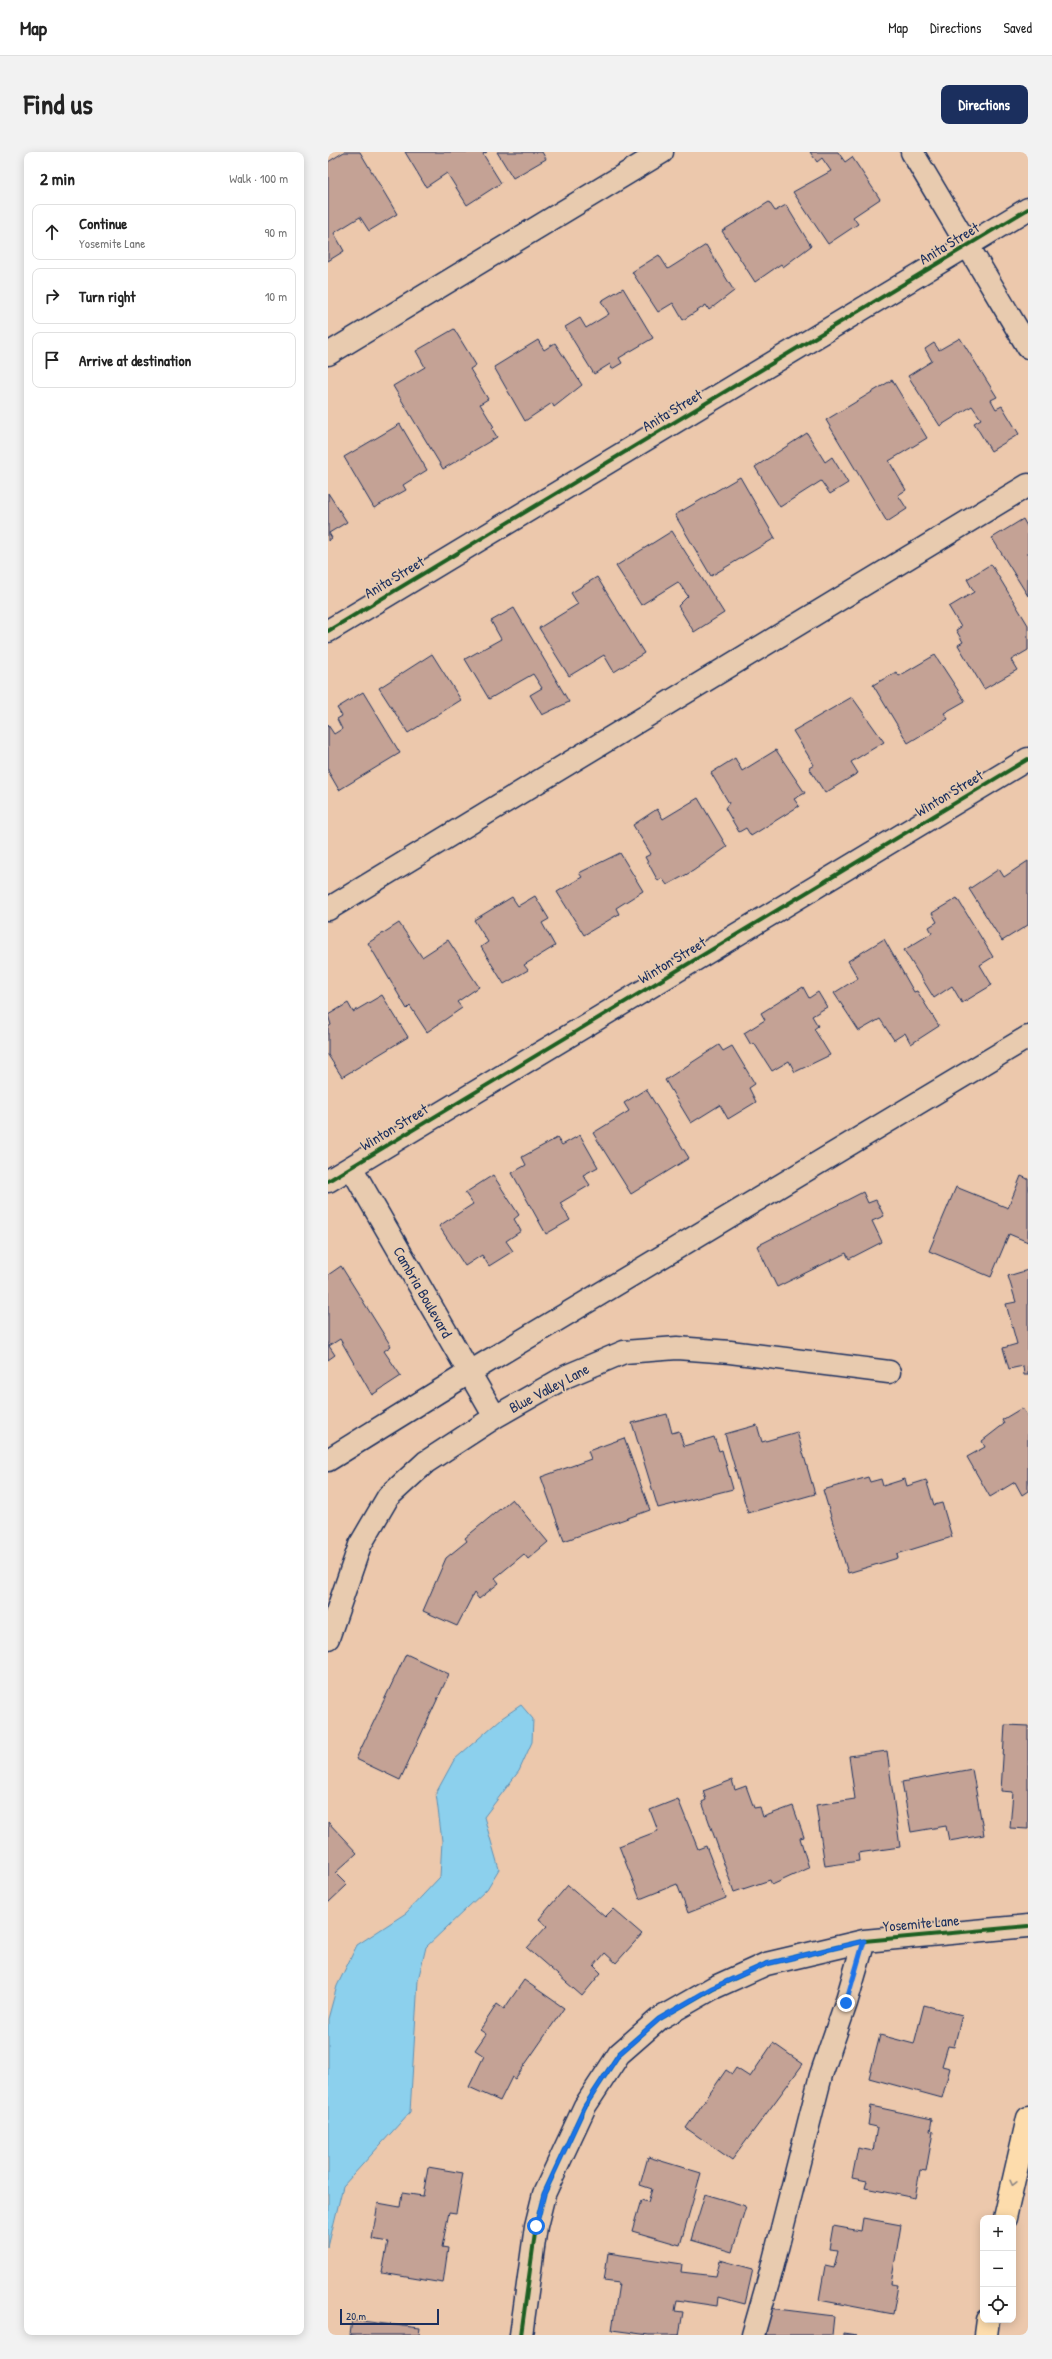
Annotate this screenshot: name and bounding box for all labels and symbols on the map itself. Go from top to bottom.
street label: Anita Street [915,216,984,269]
street label: Anita Street [638,383,707,436]
street label: Anita Street [360,550,429,603]
street label: Winton Street [911,764,988,822]
street label: Winton Street [634,931,711,989]
street label: Winton Street [356,1098,433,1156]
street label: Cambria Boulevard [388,1243,458,1342]
street label: Blue Valley Lane [505,1358,593,1418]
street label: Yosemite Lane [882,1909,960,1937]
route end [837,1994,855,2012]
one-way arrow [1010,2180,1018,2186]
route start [527,2217,545,2235]
scale bar [340,2307,439,2326]

